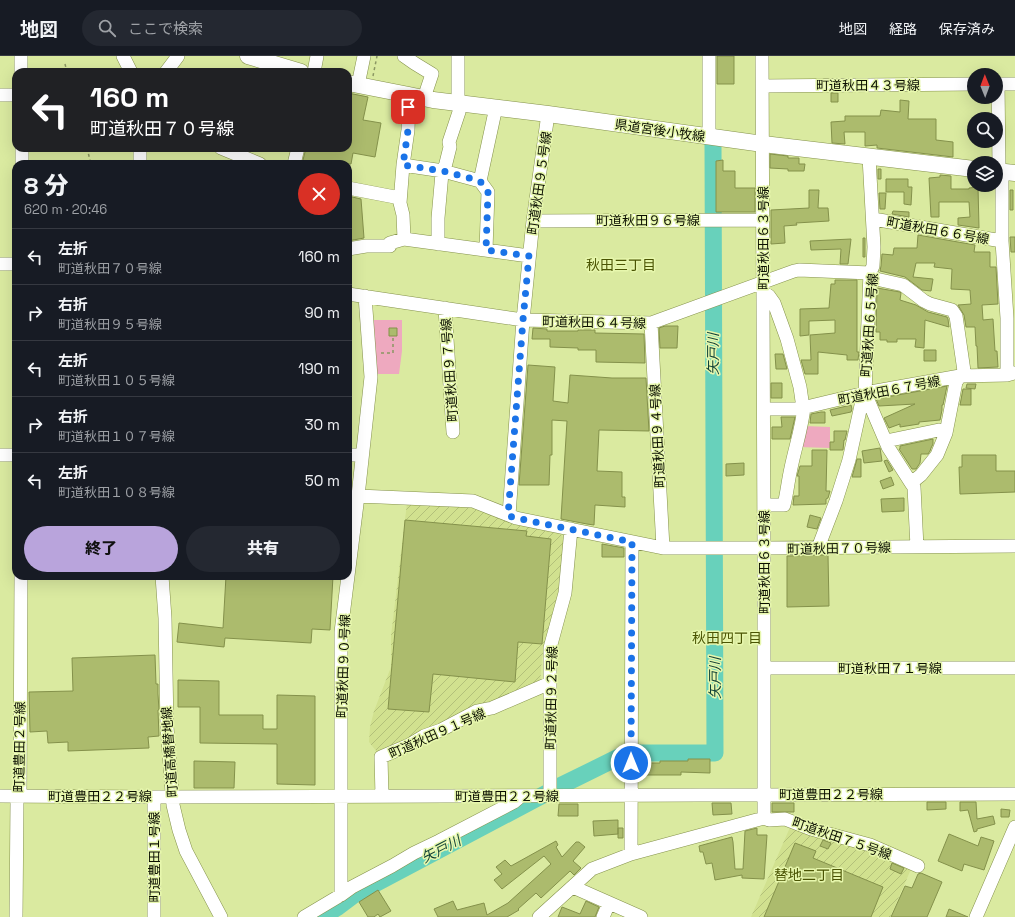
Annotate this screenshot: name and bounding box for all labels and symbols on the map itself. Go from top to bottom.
north arrow [967,68,1003,104]
street label: 町道秋田４３号線 [816,77,920,94]
pin [391,90,425,124]
street label: 県道宮後小牧線 [614,116,706,145]
street label: 町道秋田９５号線 [524,130,555,236]
street label: 町道秋田６３号線 [755,186,772,290]
street label: 町道秋田９６号線 [596,212,700,229]
street label: 町道秋田６６号線 [885,213,991,248]
district label: 秋田三丁目 [586,256,656,274]
street label: 町道秋田６５号線 [857,273,882,378]
street label: 町道秋田６４号線 [542,313,646,332]
street label: 町道秋田９７号線 [437,317,462,422]
water label: 矢戸川 [704,331,722,375]
street label: 町道秋田６７号線 [836,372,942,409]
street label: 町道秋田９４号線 [646,384,669,488]
street label: 町道秋田６３号線 [756,510,773,614]
street label: 町道秋田７０号線 [787,539,891,558]
street label: 町道秋田９０号線 [333,614,354,718]
district label: 秋田四丁目 [692,629,762,647]
street label: 町道秋田９２号線 [542,646,561,750]
water label: 矢戸川 [706,655,724,699]
street label: 町道秋田７１号線 [838,660,942,677]
street label: 町道豊田２号線 [10,701,29,793]
street label: 町道秋田９１号線 [386,705,488,762]
street label: 町道高橋替地線 [158,706,181,798]
position arrow [610,742,652,784]
street label: 町道豊田２２号線 [779,786,883,803]
street label: 町道豊田２２号線 [48,788,152,805]
street label: 町道豊田２２号線 [455,788,559,805]
street label: 町道豊田１号線 [146,811,163,903]
street label: 町道秋田７５号線 [790,814,894,863]
water label: 矢戸川 [418,831,466,867]
district label: 替地二丁目 [774,866,844,884]

